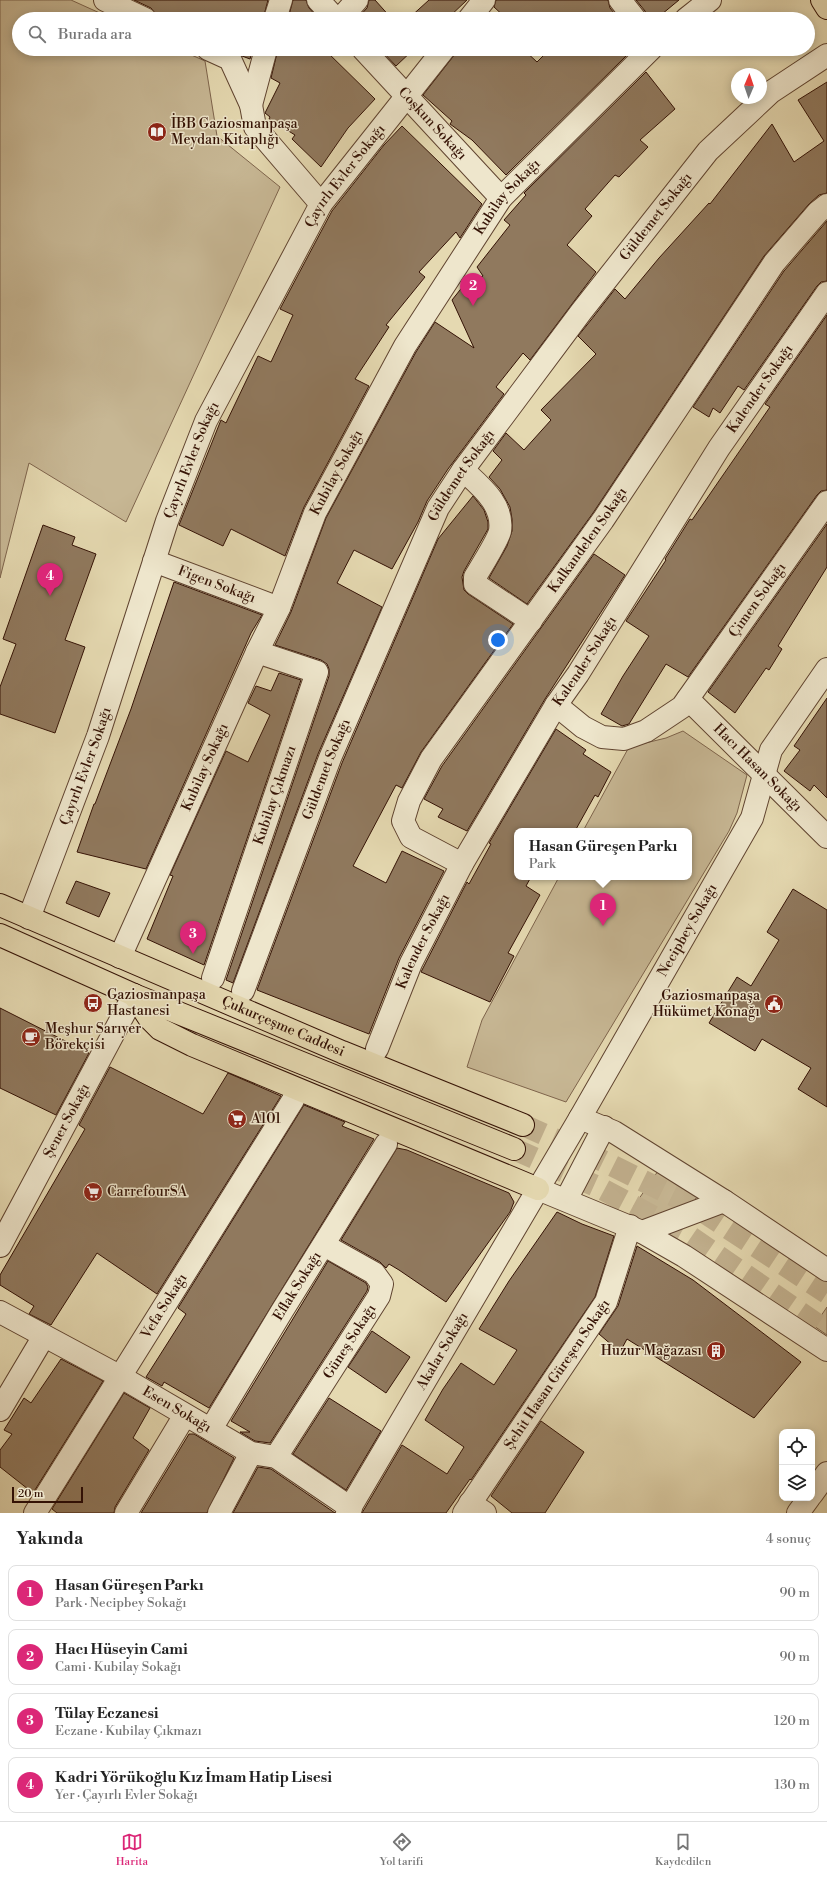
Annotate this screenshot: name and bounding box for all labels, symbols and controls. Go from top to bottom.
search box [12,12,815,56]
icon: search [26,23,48,45]
text: Burada ara [58,25,132,44]
north arrow [731,68,767,104]
street label: Coşkun Sokağı [394,83,471,164]
place label: İBB Gaziosmanpaşa Meydan Kitaplığı [171,113,299,149]
library icon: İBB Gaziosmanpaşa Meydan Kitaplığı [146,121,168,143]
street label: Çayırlı Evler Sokağı [301,121,390,231]
street label: Kubilay Sokağı [470,155,545,239]
street label: Güldemet Sokağı [616,169,697,265]
pin: 2 [460,273,486,306]
street label: Kalender Sokağı [723,341,798,437]
street label: Çayırlı Evler Sokağı [160,398,224,521]
street label: Kubilay Sokağı [306,426,367,519]
street label: Güldemet Sokağı [424,426,499,524]
street label: Kalkandelen Sokağı [544,484,631,597]
street label: Çimen Sokağı [725,559,790,641]
street label: Figen Sokağı [175,562,259,608]
pin: 4 [37,563,63,596]
street label: Kalender Sokağı [549,612,621,710]
your location [488,630,508,650]
street label: Çayırlı Evler Sokağı [56,705,116,828]
street label: Güldemet Sokağı [299,716,355,822]
street label: Kubilay Sokağı [178,720,233,814]
street label: Hacı Hasan Sokağı [709,720,806,816]
street label: Kubilay Çıkmazı [250,743,301,847]
popup [514,828,692,880]
text: Hasan Güreşen Parkı [529,837,677,856]
text: Park [529,856,556,872]
street label: Necipbey Sokağı [654,880,722,980]
street label: Kalender Sokağı [393,890,454,992]
pin: 1 [590,893,616,926]
pin: 3 [180,921,206,954]
place label: Gaziosmanpaşa Hastanesi [107,986,207,1020]
place label: Gaziosmanpaşa Hükümet Konağı [653,987,761,1021]
bus stop icon: Gaziosmanpaşa Hastanesi [82,992,104,1014]
street label: Çukurçeşme Caddesi [219,992,348,1061]
public building icon: Gaziosmanpaşa Hükümet Konağı [763,993,785,1015]
place label: Meşhur Sarıyer Börekçisi [44,1020,141,1054]
cafe icon: Meşhur Sarıyer Börekçisi [20,1026,42,1048]
street label: Şener Sokağı [40,1080,94,1161]
supermarket icon: A101 [226,1108,248,1130]
place label: A101 [250,1110,281,1128]
supermarket icon: CarrefourSA [82,1181,104,1203]
place label: CarrefourSA [107,1183,188,1201]
street label: Eflak Sokağı [269,1248,326,1324]
street label: Vefa Sokağı [137,1270,192,1343]
street label: Şehit Hasan Güreşen Sokağı [500,1296,614,1453]
street label: Güneş Sokağı [319,1300,381,1382]
street label: Akalar Sokağı [412,1309,473,1394]
building icon: Huzur Mağazası [705,1340,727,1362]
place label: Huzur Mağazası [601,1342,702,1360]
street label: Esen Sokağı [139,1382,215,1437]
map controls [779,1429,815,1501]
button: locate [779,1429,815,1465]
button: layers [779,1465,815,1501]
scale bar [12,1485,83,1504]
text: 20 m [18,1487,43,1501]
text: Yakında [16,1528,83,1550]
text: 4 sonuç [766,1531,811,1547]
text: Hasan Güreşen Parkı [55,1576,204,1595]
text: 1 [27,1585,33,1601]
text: 90 m [779,1585,810,1601]
text: Park · Necipbey Sokağı [55,1595,187,1611]
text: Hacı Hüseyin Cami [55,1640,188,1659]
text: 2 [26,1649,34,1665]
text: 90 m [779,1649,810,1665]
text: Cami · Kubilay Sokağı [55,1659,181,1675]
text: Tülay Eczanesi [55,1704,159,1723]
text: 3 [26,1713,34,1729]
text: 120 m [774,1713,810,1729]
text: Eczane · Kubilay Çıkmazı [55,1723,202,1739]
text: Kadri Yörükoğlu Kız İmam Hatip Lisesi [55,1768,332,1787]
text: 4 [26,1777,34,1793]
text: 130 m [775,1777,810,1793]
text: Yer · Çayırlı Evler Sokağı [55,1787,198,1803]
tab: Harita [116,1831,148,1869]
tab: Yol tarifi [380,1831,423,1869]
tab: Kaydedilen [655,1831,711,1869]

